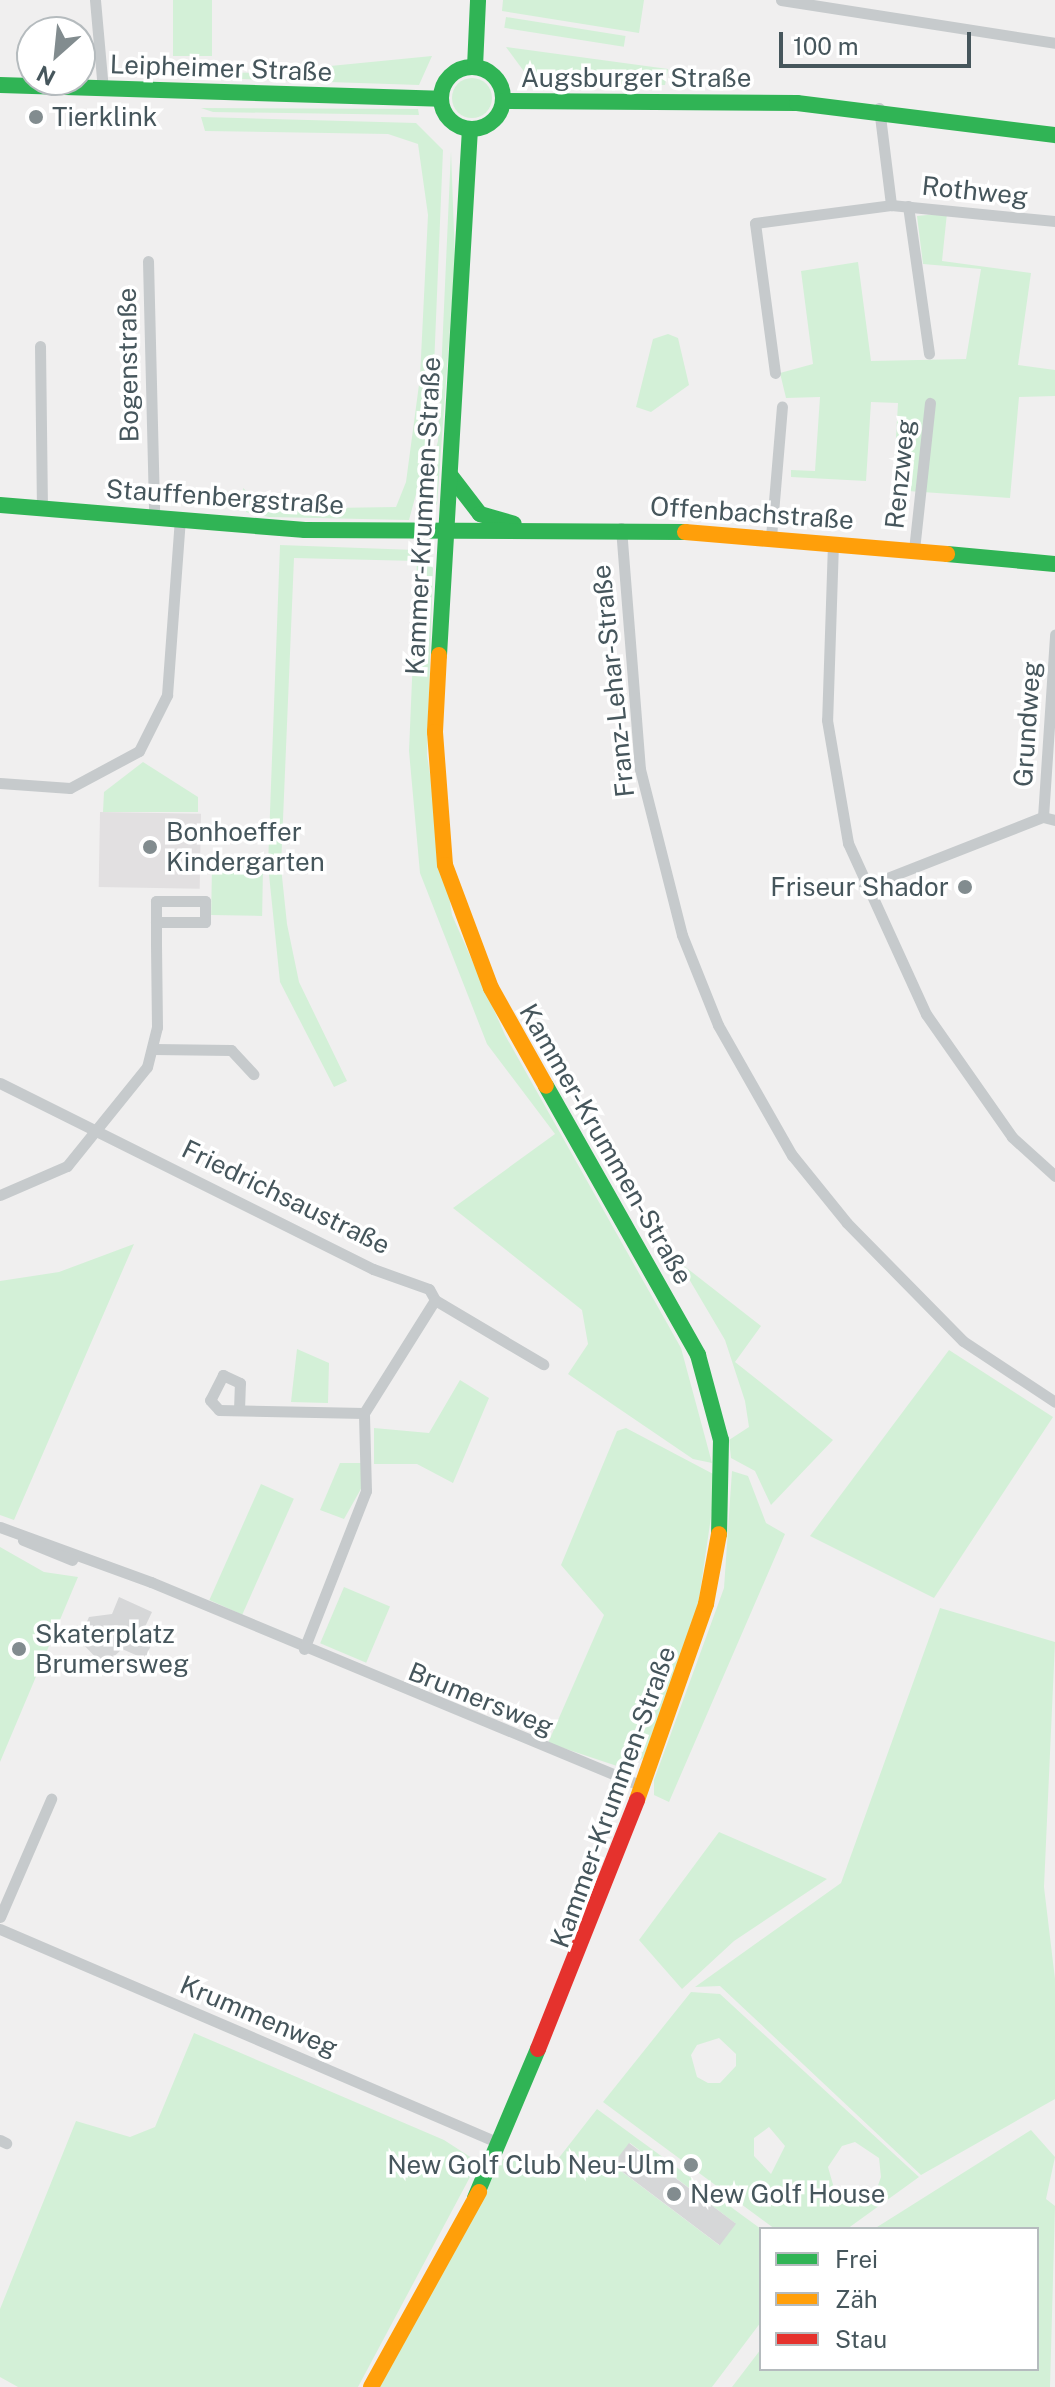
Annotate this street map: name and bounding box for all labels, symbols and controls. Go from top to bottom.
north arrow [16,16,96,96]
scale bar [783,16,975,66]
text: 100 m [793,32,859,60]
street label: Leipheimer Straße [109,49,333,87]
text: N [32,60,60,91]
street label: Augsburger Straße [521,62,751,94]
place label: Tierklink [52,101,157,133]
marker: Tierklink [27,108,45,126]
street label: Rothweg [920,170,1030,212]
street label: Bogenstraße [111,287,145,443]
street label: Kammer-Krummen-Straße [399,356,447,676]
street label: Renzweg [879,418,921,530]
street label: Stauffenbergstraße [105,473,345,521]
street label: Offenbachstraße [649,490,855,536]
street label: Franz-Lehar-Straße [585,563,641,799]
street label: Grundweg [1007,660,1047,788]
place label: Bonhoeffer Kindergarten [166,816,325,878]
marker: Bonhoeffer Kindergarten [141,838,159,856]
place label: Friseur Shador [770,871,949,903]
marker: Friseur Shador [956,878,974,896]
street label: Kammer-Krummen-Straße [513,998,699,1290]
street label: Friedrichsaustraße [177,1133,395,1261]
place label: Skaterplatz Brumersweg [35,1618,189,1680]
marker: Skaterplatz Brumersweg [10,1640,28,1658]
street label: Kammer-Krummen-Straße [544,1642,682,1952]
street label: Brumersweg [404,1656,558,1742]
street label: Krummenweg [175,1969,343,2063]
place label: New Golf Club Neu-Ulm [387,2149,675,2181]
marker: New Golf Club Neu-Ulm [682,2156,700,2174]
place label: New Golf House [690,2178,886,2210]
marker: New Golf House [665,2185,683,2203]
legend [759,2227,1039,2371]
text: Frei [835,2245,878,2273]
text: Zäh [835,2285,878,2313]
text: Stau [835,2325,887,2353]

